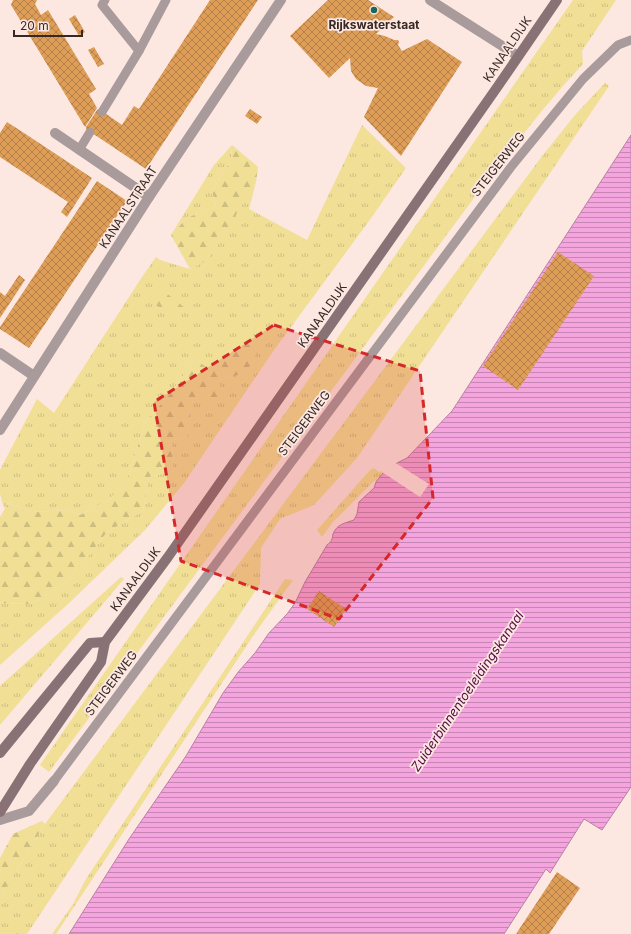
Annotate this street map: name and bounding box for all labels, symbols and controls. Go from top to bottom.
marker: Rijkswaterstaat [369,5,379,15]
scale bar [14,12,82,38]
street label: KANAALDIJK [480,13,534,85]
place label: Rijkswaterstaat [328,17,420,32]
text: 20 m [20,18,49,33]
street label: STEIGERWEG [468,129,528,199]
street label: KANAALSTRAAT [96,163,160,251]
street label: KANAALDIJK [294,280,350,350]
street label: STEIGERWEG [275,387,333,459]
street label: KANAALDIJK [107,544,163,614]
water label: Zuiderbinnentoeleidingskanaal [407,607,527,774]
street label: STEIGERWEG [82,647,140,719]

